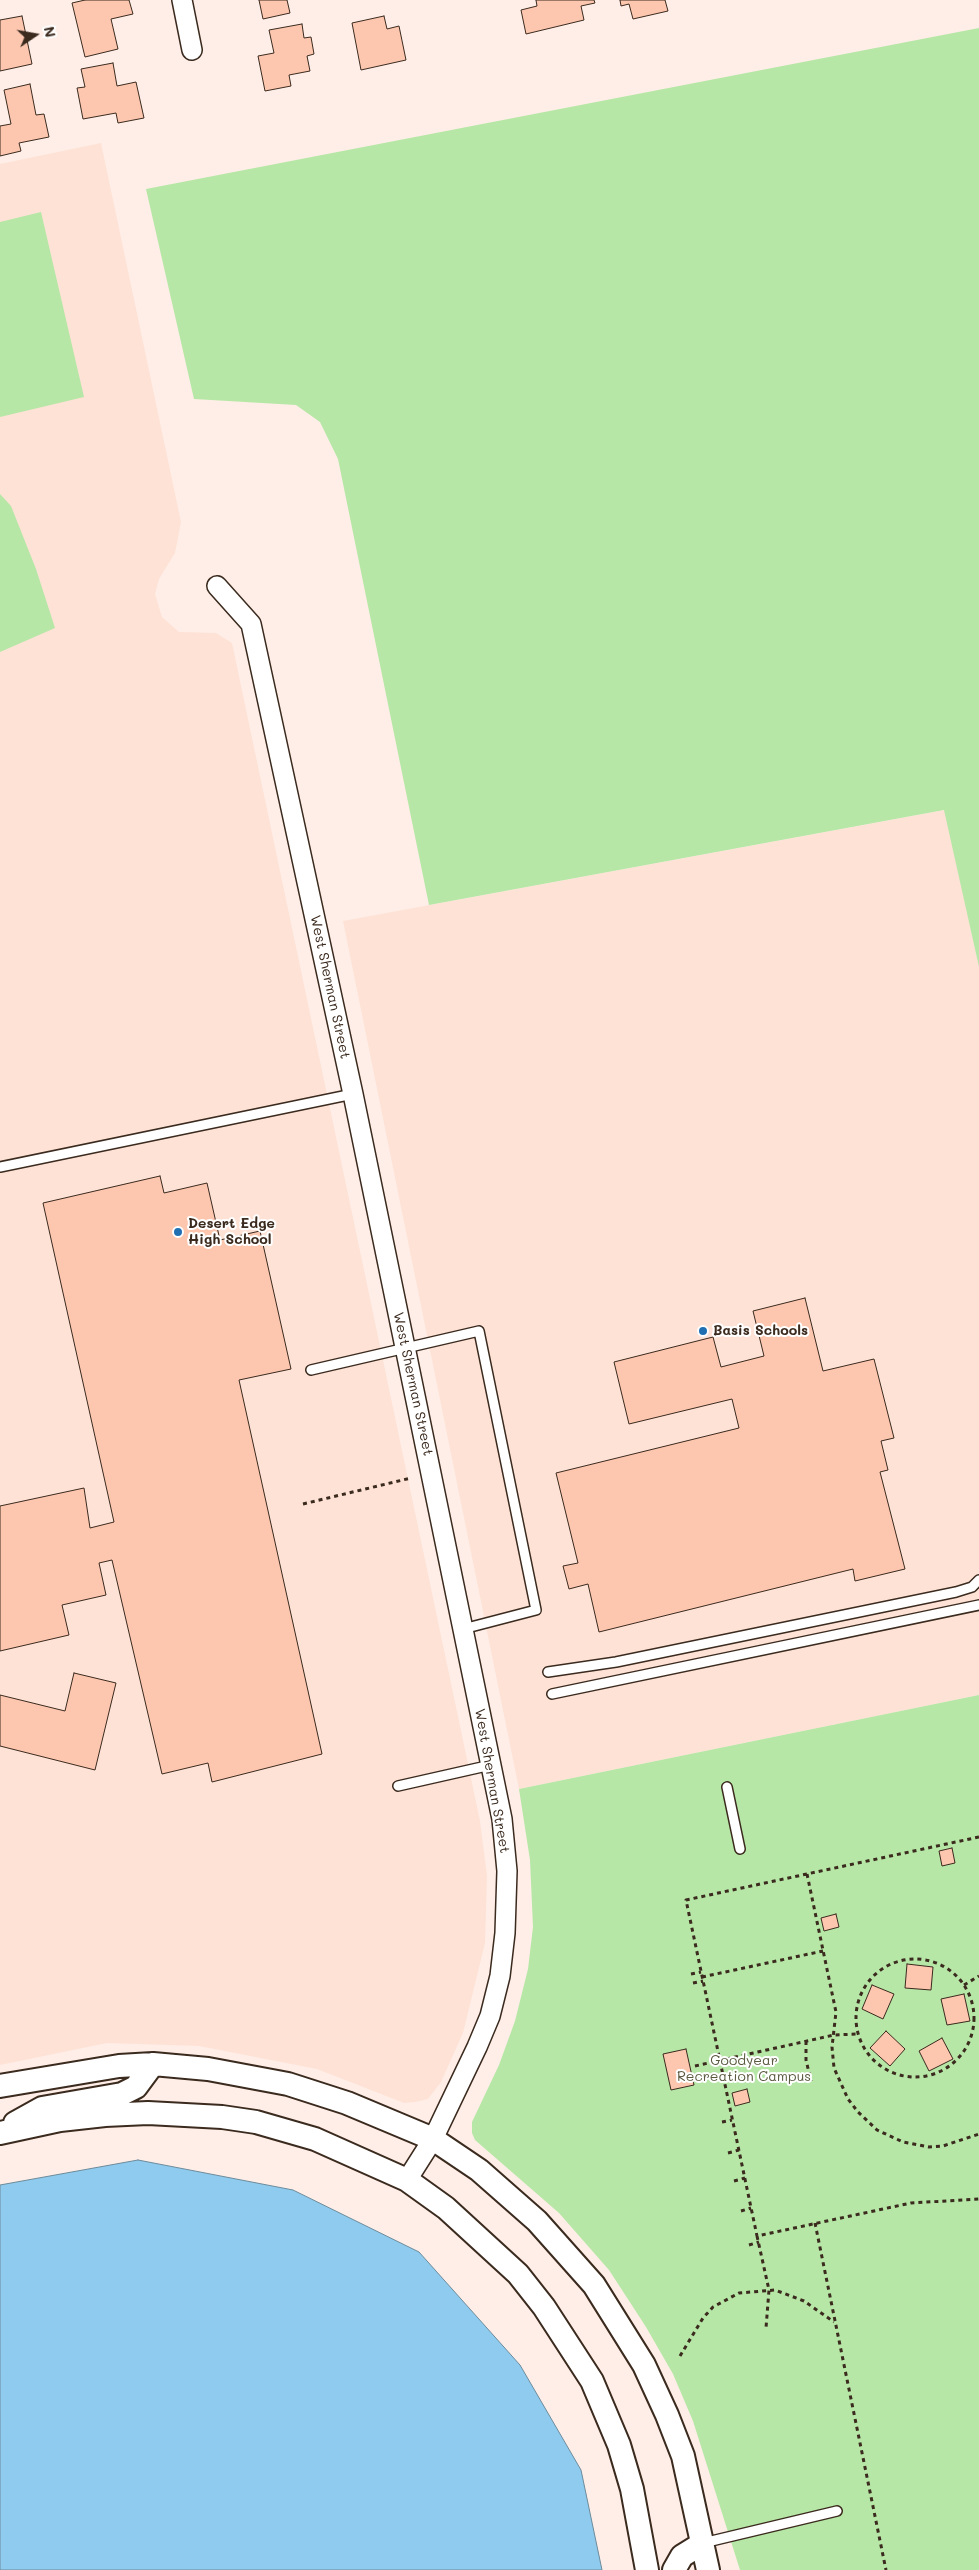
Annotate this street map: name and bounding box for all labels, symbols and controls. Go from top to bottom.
north arrow [10,10,60,60]
text: N [40,25,61,39]
street label: West Sherman Street [307,914,353,1060]
place label: Desert Edge High School [188,1216,275,1248]
marker: Desert Edge High School [172,1226,184,1238]
street label: West Sherman Street [390,1311,436,1457]
place label: Basis Schools [713,1323,808,1339]
marker: Basis Schools [697,1325,709,1337]
street label: West Sherman Street [471,1707,513,1855]
park label: Goodyear Recreation Campus [677,2053,811,2086]

